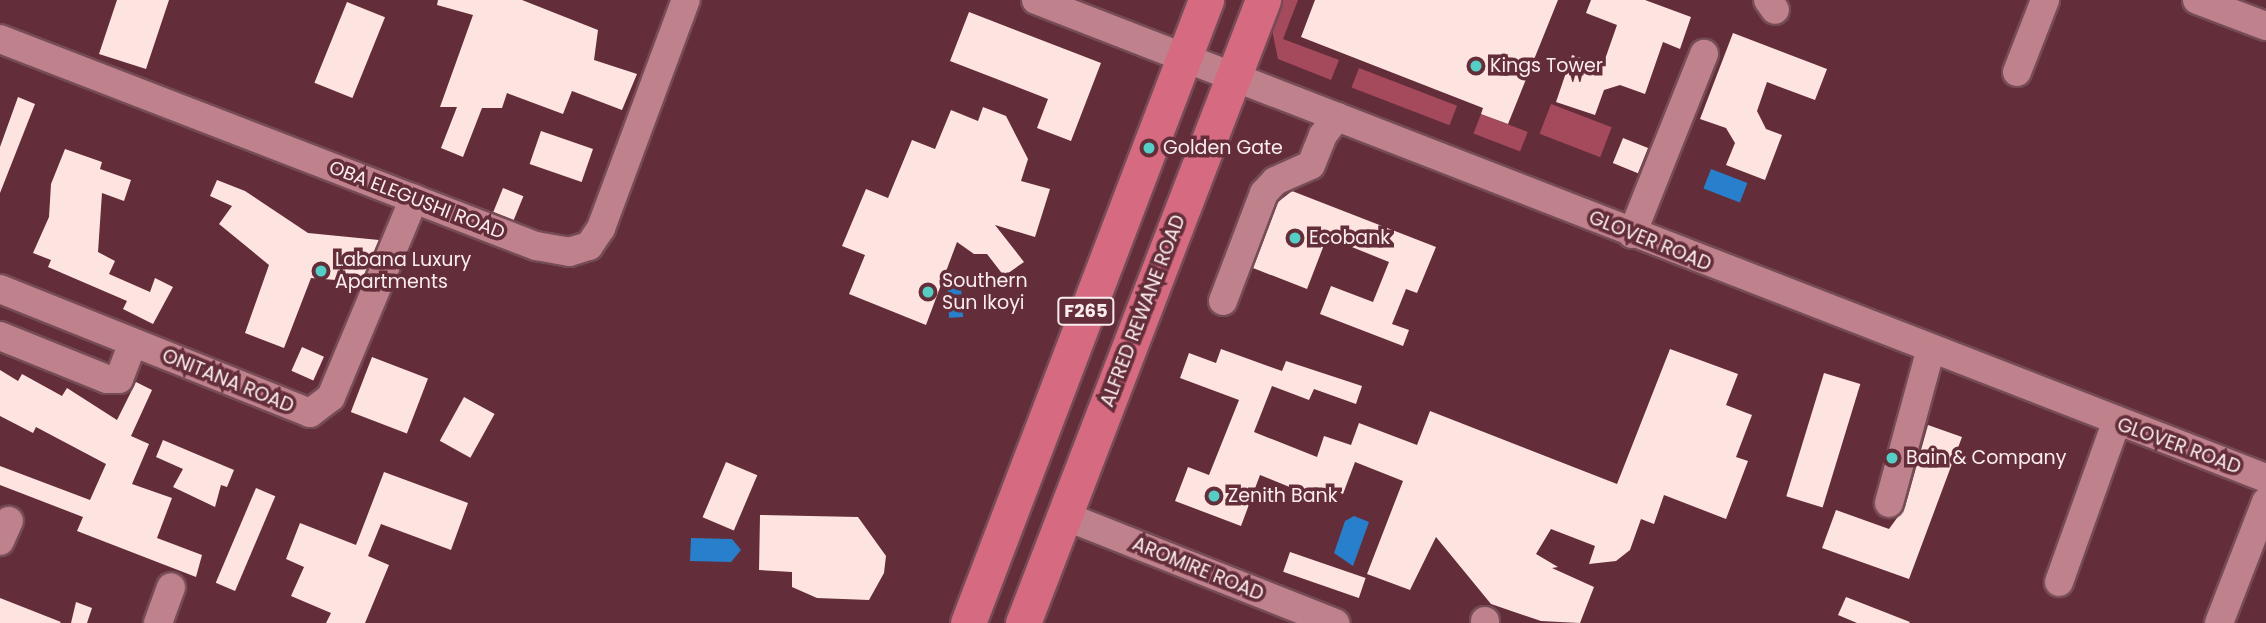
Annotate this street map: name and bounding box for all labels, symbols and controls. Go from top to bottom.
place label: Kings Tower [1490,55,1603,77]
marker: Kings Tower [1468,58,1484,74]
place label: Golden Gate [1163,137,1283,159]
marker: Golden Gate [1141,140,1157,156]
street label: OBA ELEGUSHI ROAD [326,156,508,244]
street label: GLOVER ROAD [1586,206,1714,276]
street label: ALFRED REWANE ROAD [1096,212,1190,410]
place label: Ecobank [1309,227,1390,249]
marker: Ecobank [1287,230,1303,246]
place label: Labana Luxury Apartments [335,249,471,293]
marker: Labana Luxury Apartments [313,263,329,279]
place label: Southern Sun Ikoyi [942,270,1028,314]
marker: Southern Sun Ikoyi [920,284,936,300]
road number: F265 [1056,296,1116,326]
street label: ONITANA ROAD [159,344,297,418]
street label: GLOVER ROAD [2114,413,2244,479]
place label: Bain & Company [1906,447,2066,469]
marker: Bain & Company [1884,450,1900,466]
place label: Zenith Bank [1228,485,1337,507]
marker: Zenith Bank [1206,488,1222,504]
street label: AROMIRE ROAD [1129,532,1267,606]

